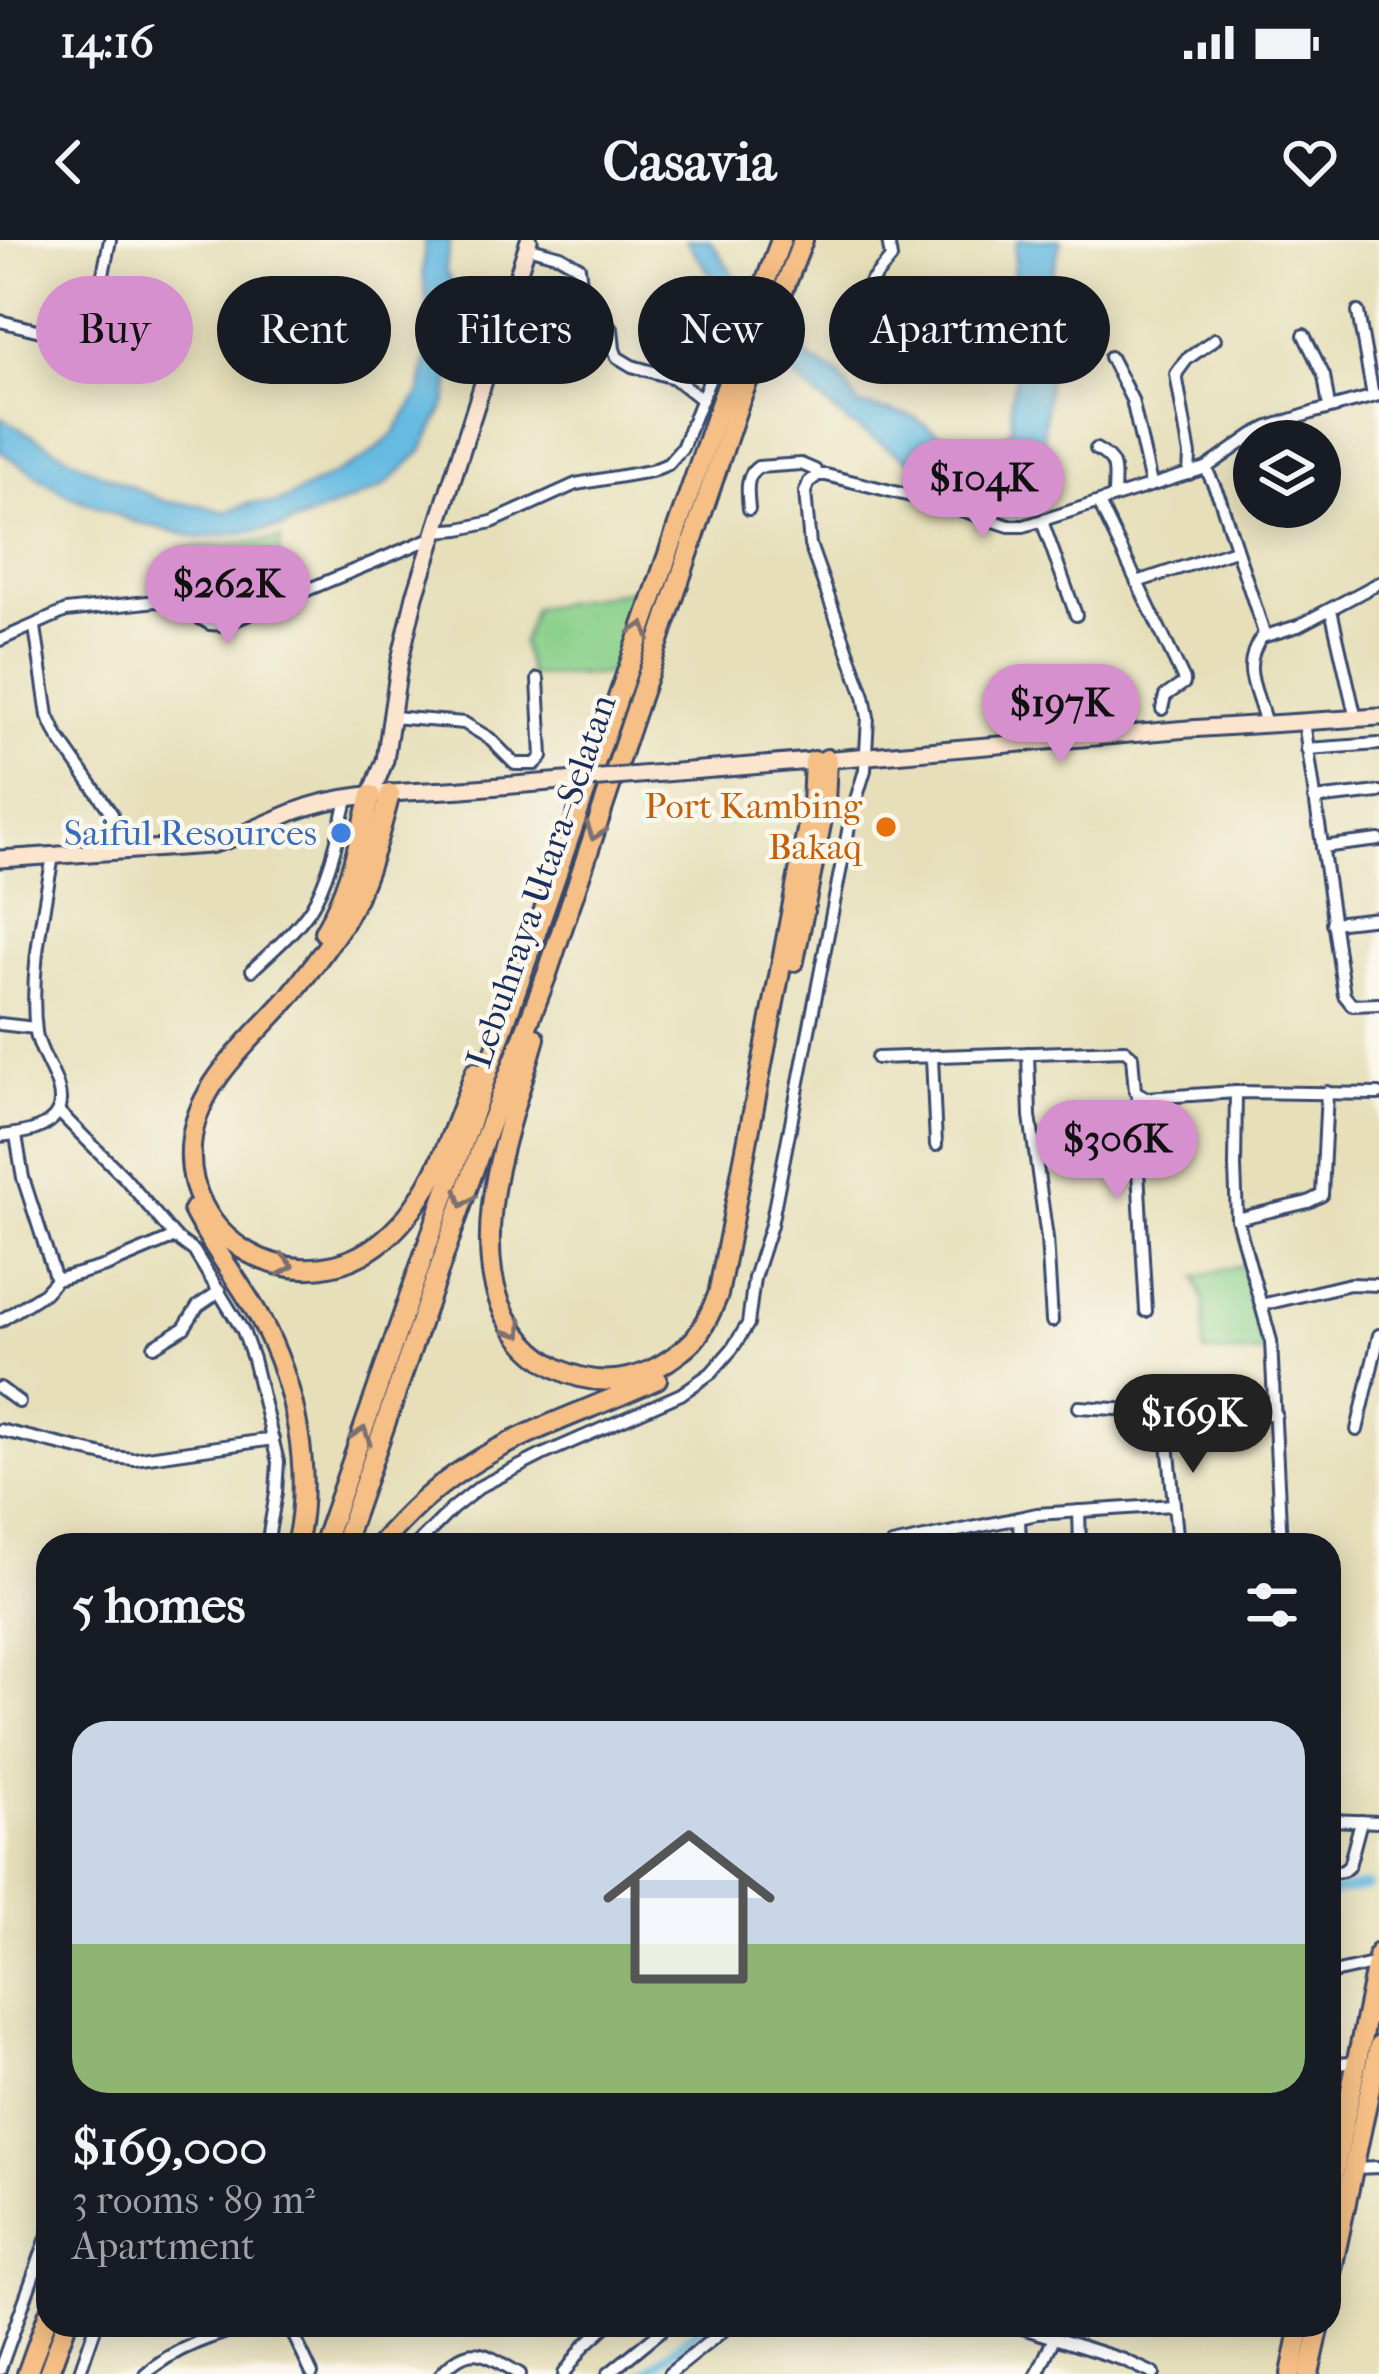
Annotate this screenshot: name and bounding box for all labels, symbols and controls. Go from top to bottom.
text: 14:16 [60,16,154,69]
icon: back [36,129,102,195]
icon: heart [1277,129,1343,195]
text: Casavia [603,131,776,194]
chip: Buy [36,276,193,384]
chip: Rent [217,276,391,384]
chip: Filters [415,276,614,384]
chip: New [638,276,805,384]
chip: Apartment [829,276,1110,384]
map controls [1233,420,1341,528]
button: layers [1233,420,1341,528]
pin: $104K [899,439,1067,541]
text: $104K [929,455,1037,501]
pin: $262K [144,545,312,647]
text: $262K [172,561,284,607]
one-way arrow [627,621,651,642]
pin: $197K [977,664,1145,766]
text: $197K [1009,680,1113,726]
street label: Lebuhraya Utara–Selatan [457,689,625,1073]
place label: Port Kambing Bakaq [645,785,863,868]
place label: Saiful Resources [64,812,317,854]
marker: Port Kambing Bakaq [873,814,899,840]
marker: Saiful Resources [328,820,354,846]
one-way arrow [584,821,609,842]
pin: $306K [1033,1100,1201,1202]
text: $306K [1063,1116,1171,1162]
one-way arrow [454,1188,478,1209]
one-way arrow [275,1251,295,1277]
one-way arrow [501,1317,523,1339]
pin: $169K [1109,1374,1277,1476]
text: $169K [1140,1390,1246,1436]
one-way arrow [348,1425,372,1446]
icon: filters [1239,1572,1305,1638]
text: 5 homes [72,1575,245,1635]
icon: home [581,1799,797,2015]
text: $169,000 [72,2117,267,2177]
text: 3 rooms · 89 m² [72,2177,315,2223]
text: Apartment [72,2223,255,2269]

